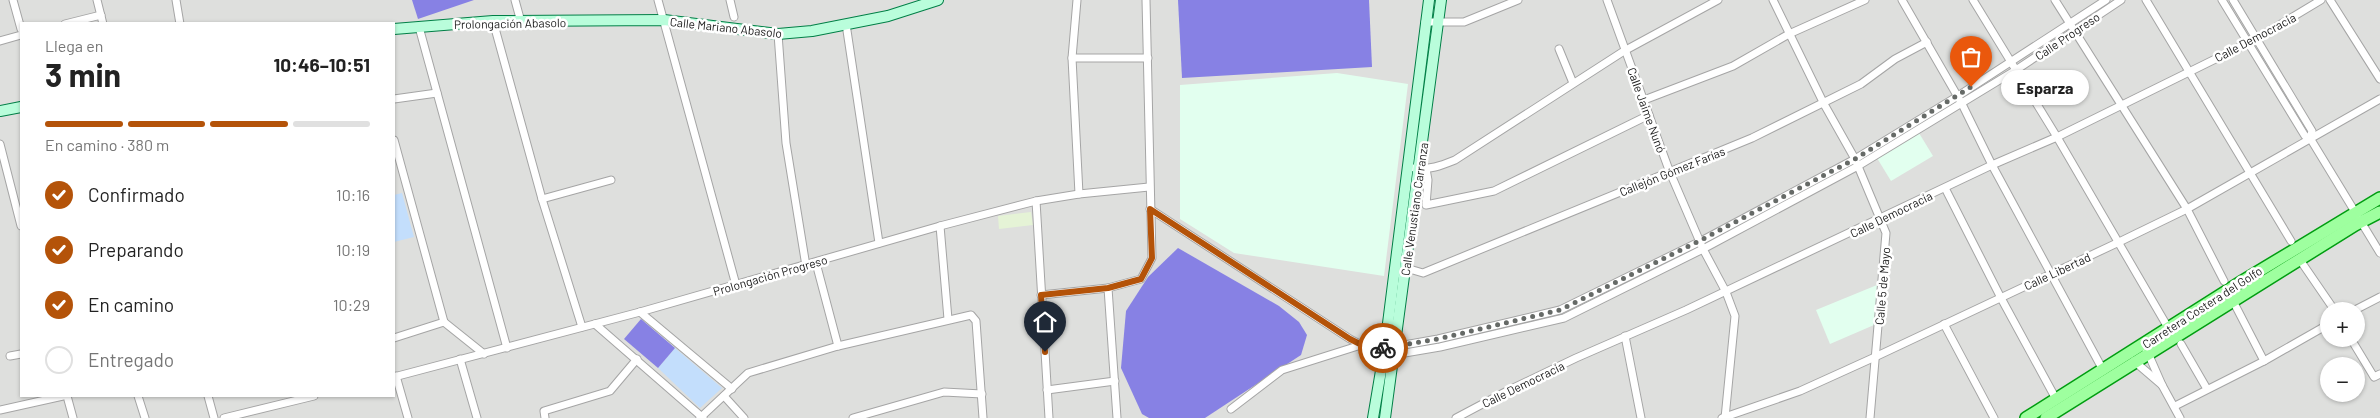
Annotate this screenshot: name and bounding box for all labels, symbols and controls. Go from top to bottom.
street label: Calle Progreso [2032,9,2102,63]
street label: Calle Democracia [2212,10,2298,64]
street label: Calle Mariano Abasolo [669,14,783,40]
street label: Prolongación Abasolo [454,15,566,31]
text: Llega en [45,36,103,55]
pin [1950,36,1992,87]
icon: bag [1957,43,1985,71]
text: 10:46–10:51 [274,53,370,76]
text: 3 min [45,55,121,93]
street label: Calle Jaime Nunó [1625,65,1669,155]
callout: Esparza [2001,70,2088,104]
text: Esparza [2017,78,2073,97]
text: En camino · 380 m [45,135,169,154]
street label: Calle Venustiano Carranza [1398,142,1430,276]
street label: Callejón Gómez Farías [1617,143,1727,199]
icon: check [45,181,73,209]
text: Confirmado [88,183,185,206]
text: 10:16 [336,185,370,204]
street label: Calle Democracia [1847,188,1935,240]
icon: check [45,236,73,264]
text: Preparando [88,238,184,261]
text: 10:19 [336,240,370,259]
street label: Calle 5 de Mayo [1872,246,1892,326]
street label: Calle Libertad [2021,249,2093,293]
street label: Prolongación Progreso [711,252,829,298]
street label: Carretera Costera del Golfo [2140,263,2264,351]
icon: check [45,291,73,319]
text: En camino [88,293,174,316]
text: 10:29 [333,295,370,314]
pin [1024,301,1066,352]
map controls [2320,302,2365,402]
button: + [2320,302,2365,347]
icon: home [1031,308,1059,336]
courier [1358,323,1408,373]
icon: bike [1369,334,1397,362]
text: Entregado [88,348,174,371]
button: − [2320,357,2365,402]
street label: Calle Democracia [1479,358,1567,410]

